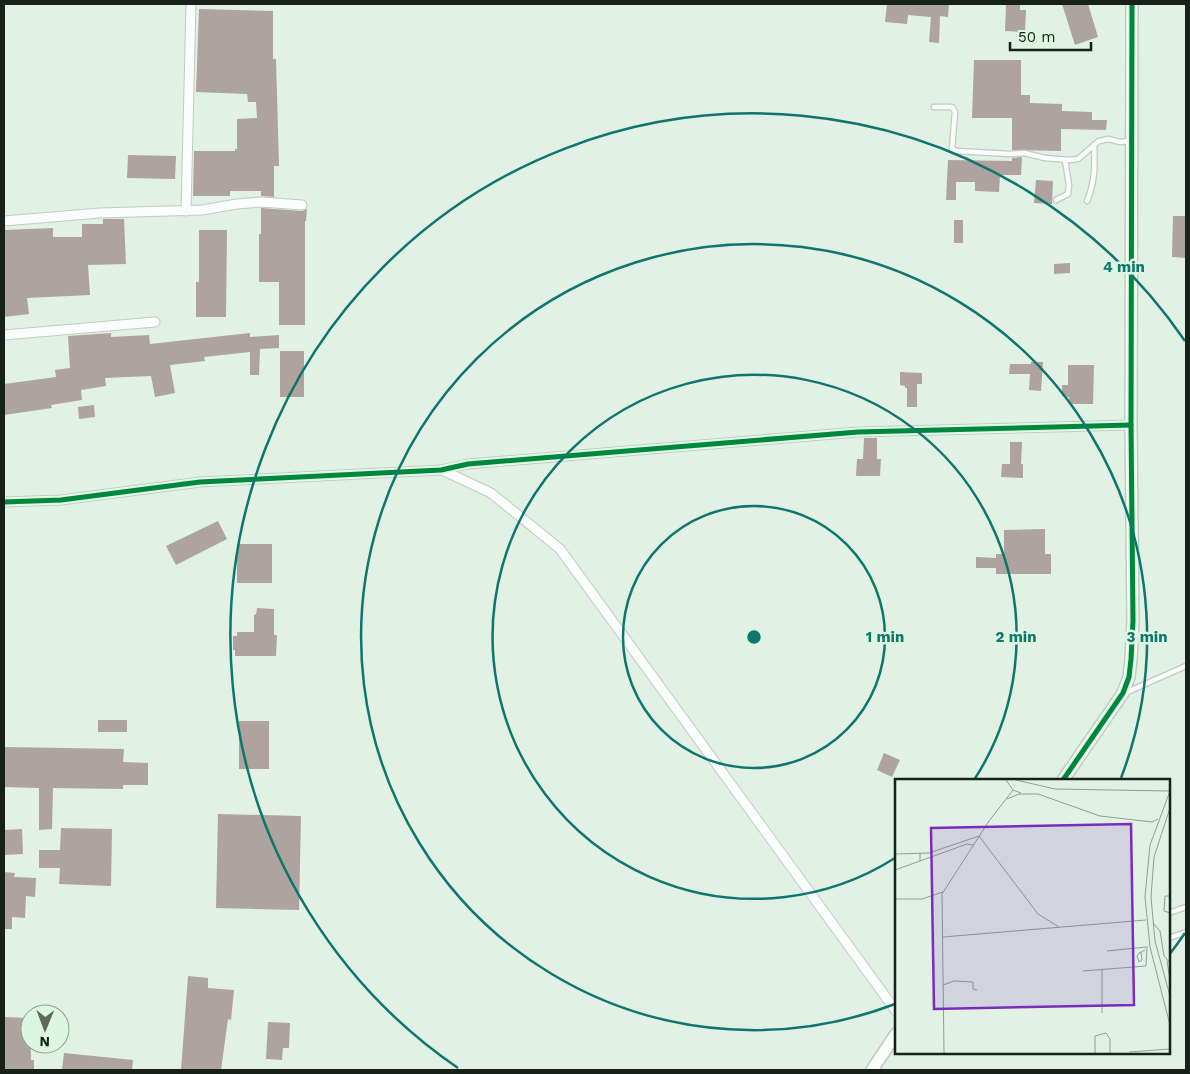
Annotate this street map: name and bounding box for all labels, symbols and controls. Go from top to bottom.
scale bar [1010,20,1091,52]
text: 50 m [1018,28,1055,46]
text: 4 min [1103,258,1145,276]
centre of rings [745,628,763,646]
text: 1 min [866,628,904,646]
text: 2 min [995,628,1037,646]
text: 3 min [1127,628,1167,646]
inset map [895,779,1170,1054]
north arrow [20,1004,70,1054]
text: N [39,1034,50,1050]

